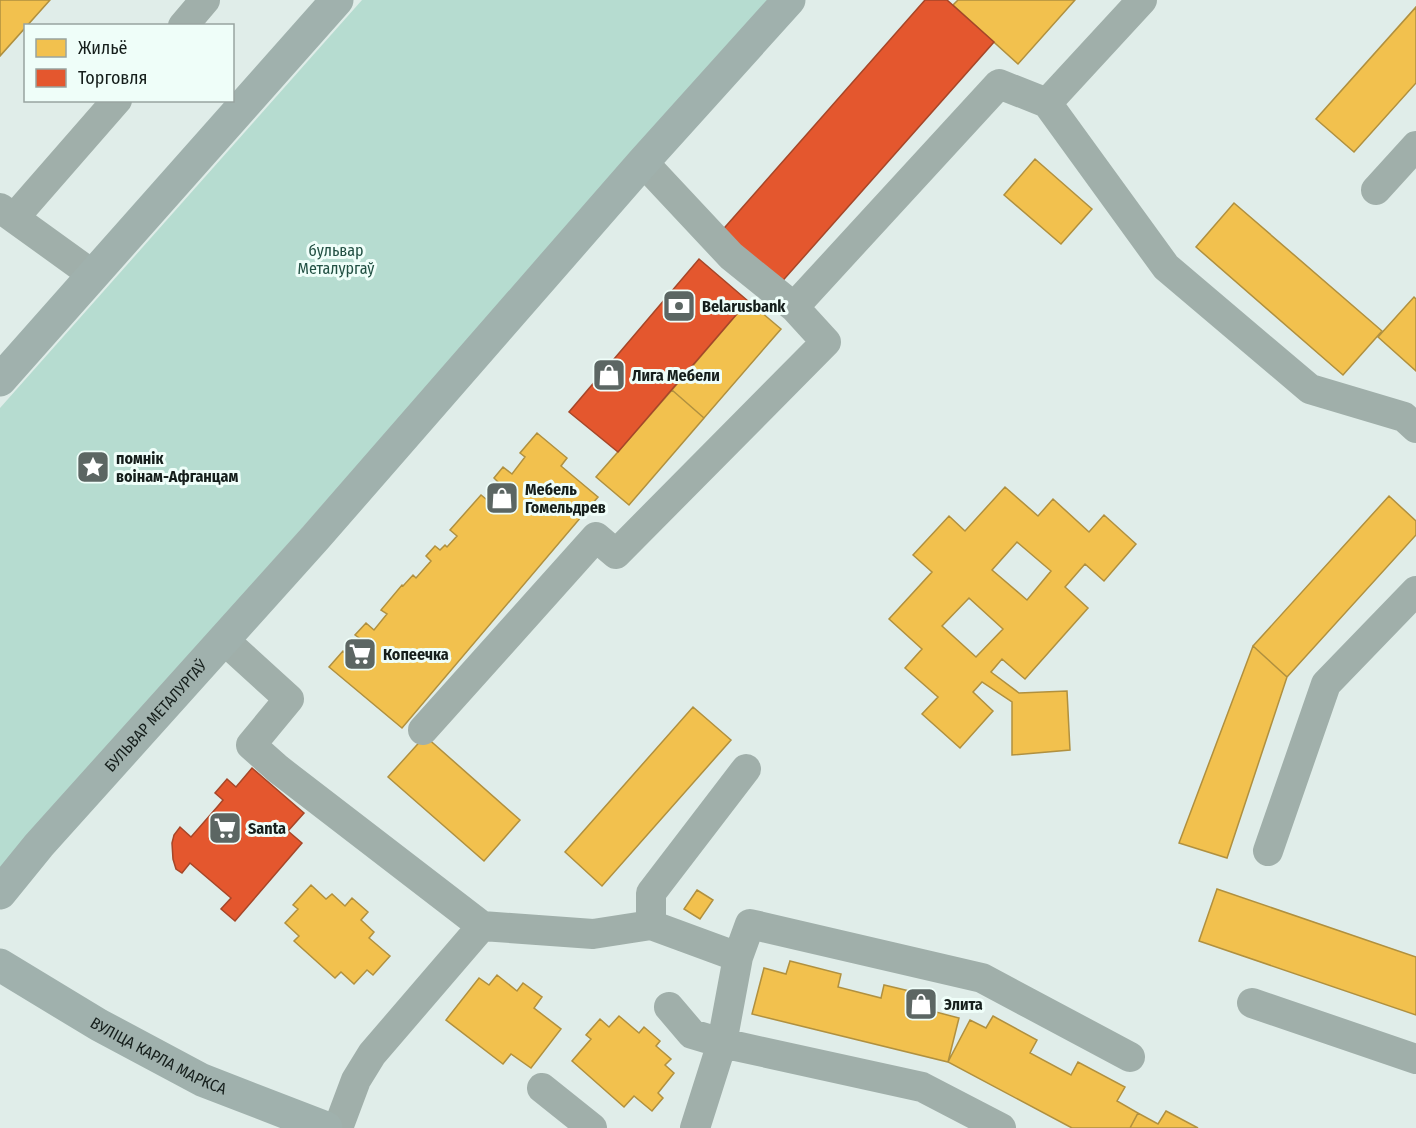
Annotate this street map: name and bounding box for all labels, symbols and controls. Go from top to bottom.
legend [24,24,234,102]
text: Жильё [78,37,128,59]
text: Торговля [78,67,147,89]
park label: бульвар Металургаў [298,241,375,278]
bank icon: Belarusbank [661,288,697,324]
place label: Belarusbank [702,297,786,316]
shop icon: Лига Мебели [591,357,627,393]
place label: Лига Мебели [632,366,720,385]
place icon: помнік воінам-Афганцам [75,449,111,485]
place label: помнік воінам-Афганцам [116,449,238,486]
shop icon: Мебель Гомельдрев [484,480,520,516]
place label: Мебель Гомельдрев [525,480,606,517]
supermarket icon: Копеечка [342,636,378,672]
place label: Копеечка [383,645,449,664]
street label: БУЛЬВАР МЕТАЛУРГАЎ [100,655,211,775]
supermarket icon: Santa [207,810,243,846]
place label: Santa [248,819,286,838]
shop icon: Элита [903,986,939,1022]
place label: Элита [944,995,983,1014]
street label: ВУЛІЦА КАРЛА МАРКСА [87,1013,230,1098]

